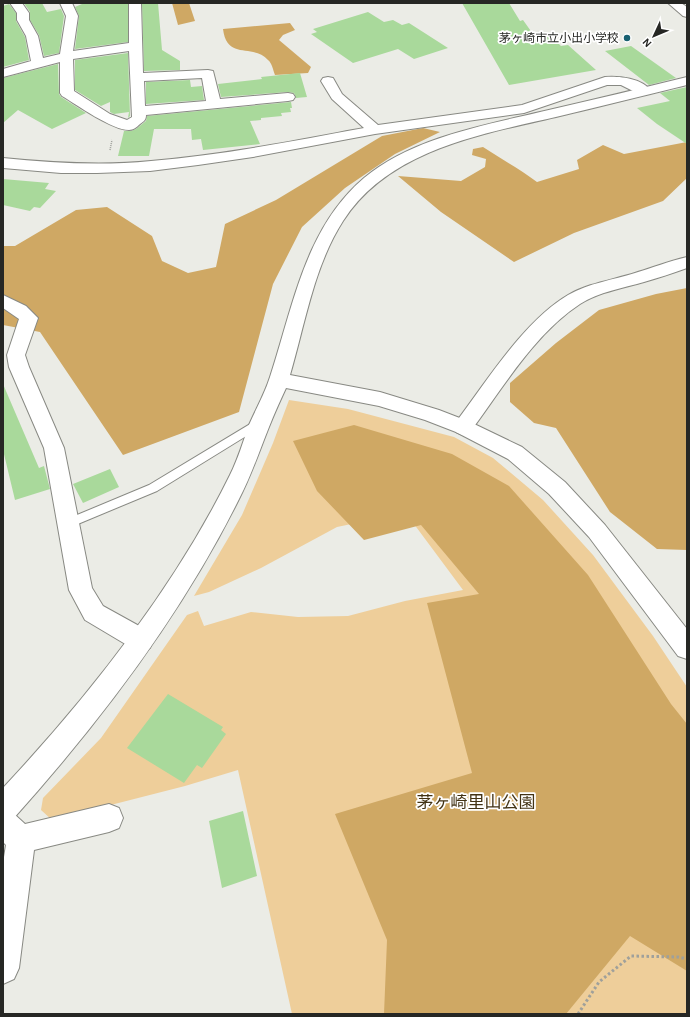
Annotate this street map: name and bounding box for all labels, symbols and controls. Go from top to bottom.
north arrow [634,16,674,56]
place label: 茅ヶ崎市立小出小学校 [499,31,619,44]
marker: 茅ヶ崎市立小出小学校 [622,33,632,43]
text: N [641,36,654,49]
park label: 茅ヶ崎里山公園 [417,794,536,811]

